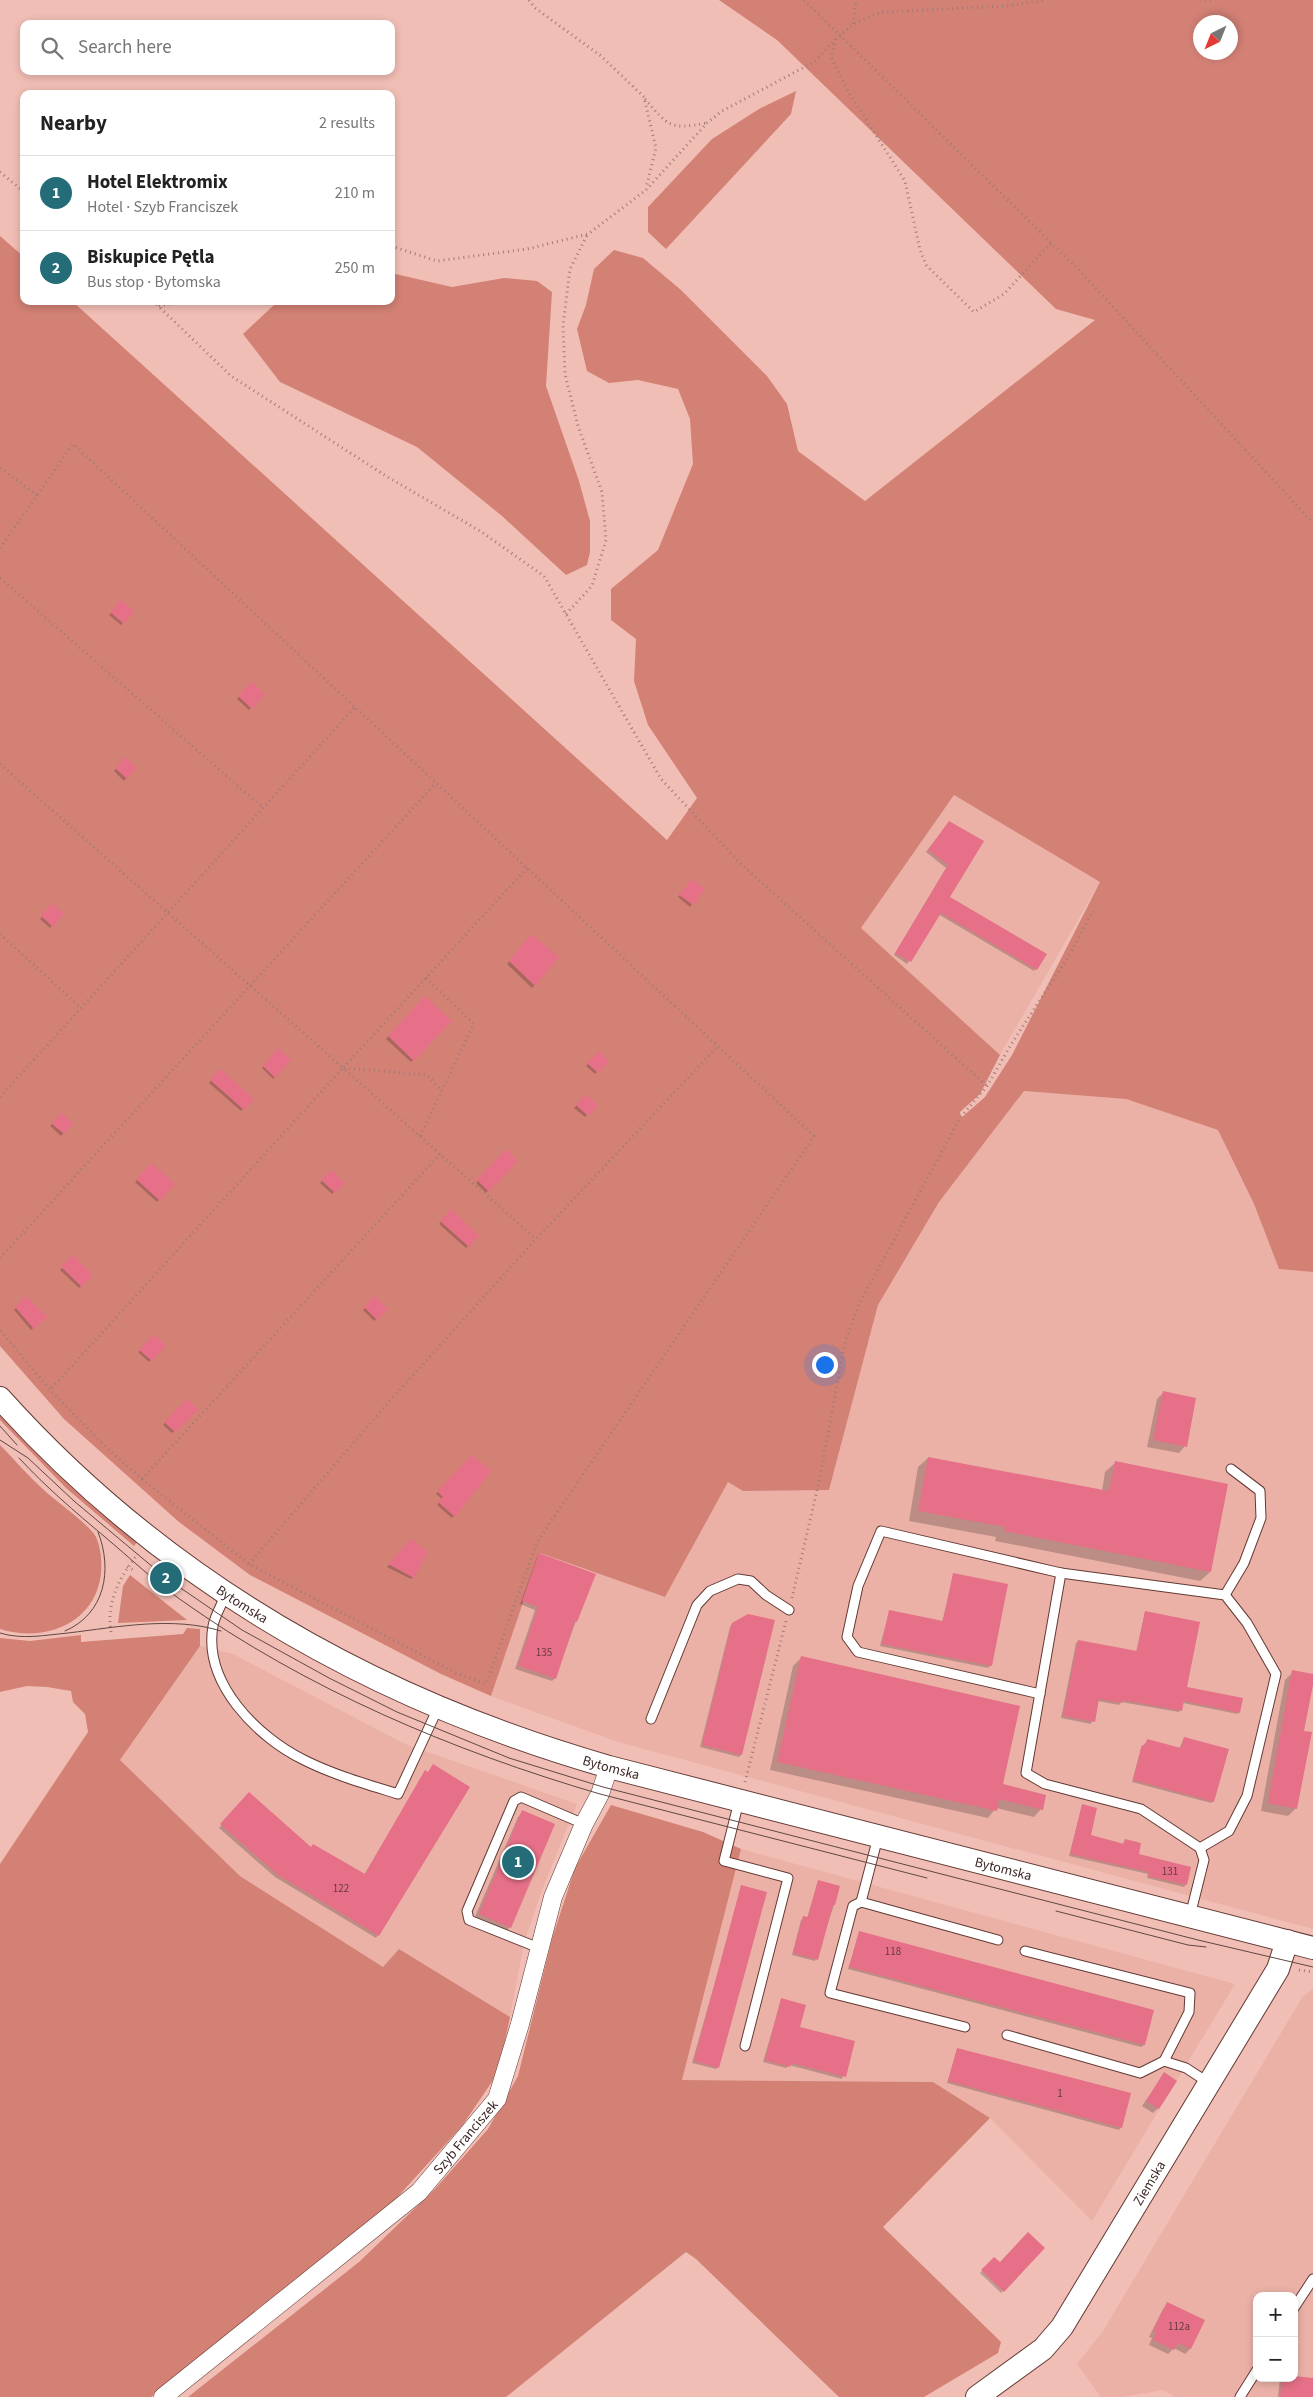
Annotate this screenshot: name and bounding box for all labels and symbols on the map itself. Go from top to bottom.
north arrow [1193,15,1238,60]
your location [812,1352,838,1378]
pin: 2 [150,1559,182,1597]
street label: Bytomska [212,1581,272,1629]
house number: 135 [536,1645,552,1660]
street label: Bytomska [580,1751,642,1785]
pin: 1 [502,1843,534,1881]
street label: Bytomska [973,1852,1034,1886]
house number: 131 [1162,1864,1178,1879]
house number: 122 [333,1881,349,1896]
house number: 118 [885,1944,902,1959]
house number: 1 [1057,2086,1063,2101]
street label: Szyb Franciszek [429,2096,503,2179]
street label: Ziemska [1129,2157,1171,2210]
house number: 112a [1168,2319,1190,2334]

